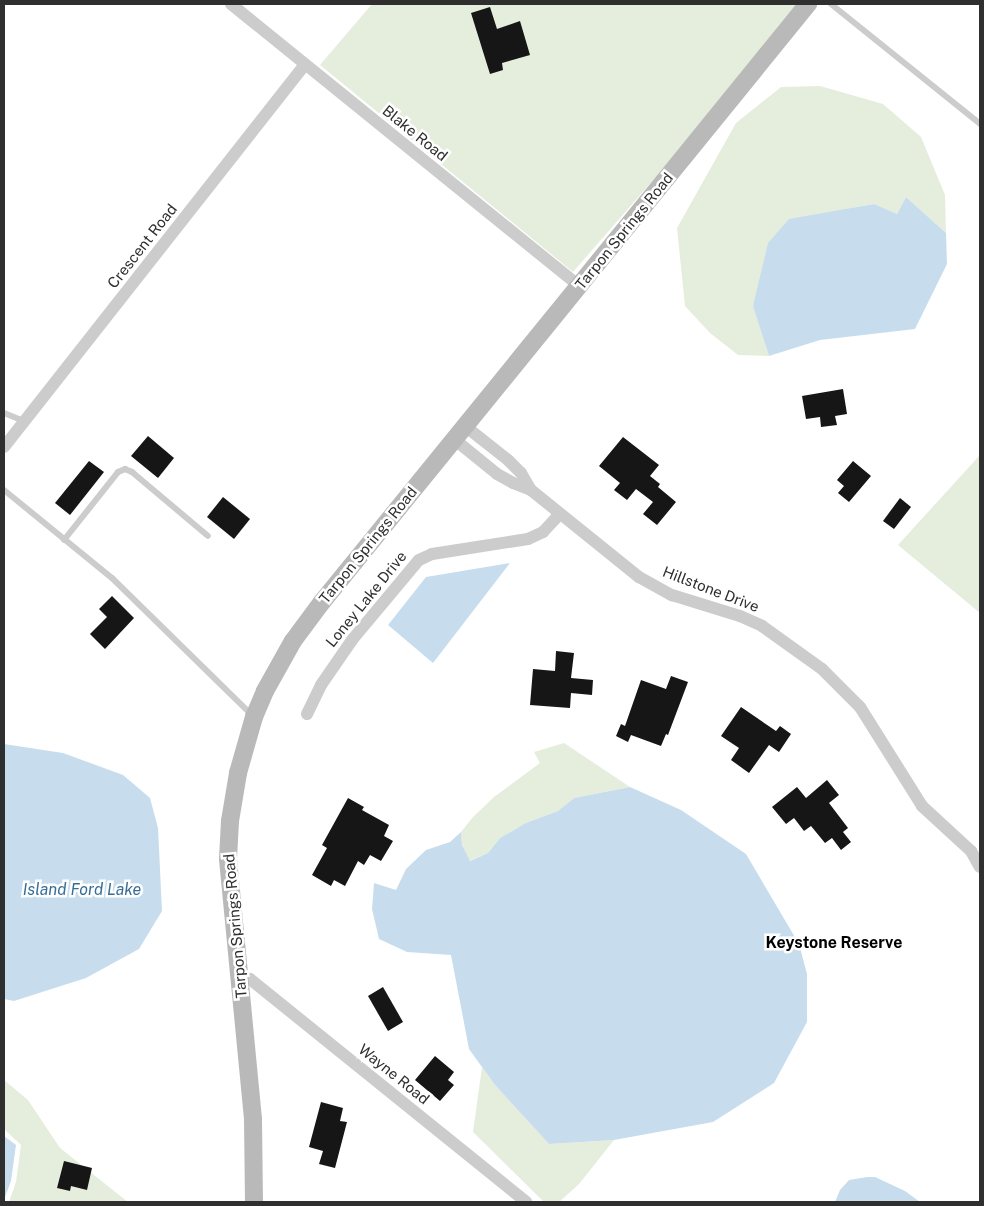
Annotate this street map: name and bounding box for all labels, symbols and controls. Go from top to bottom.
street label: Blake Road [379,101,451,165]
street label: Tarpon Springs Road [571,169,677,293]
street label: Crescent Road [103,200,181,292]
street label: Tarpon Springs Road [315,483,421,607]
street label: Loney Lake Drive [322,547,410,651]
street label: Hillstone Drive [660,562,762,616]
street label: Tarpon Springs Road [220,853,250,999]
water label: Island Ford Lake [23,880,141,900]
district label: Keystone Reserve [766,933,902,953]
street label: Wayne Road [355,1040,433,1108]

